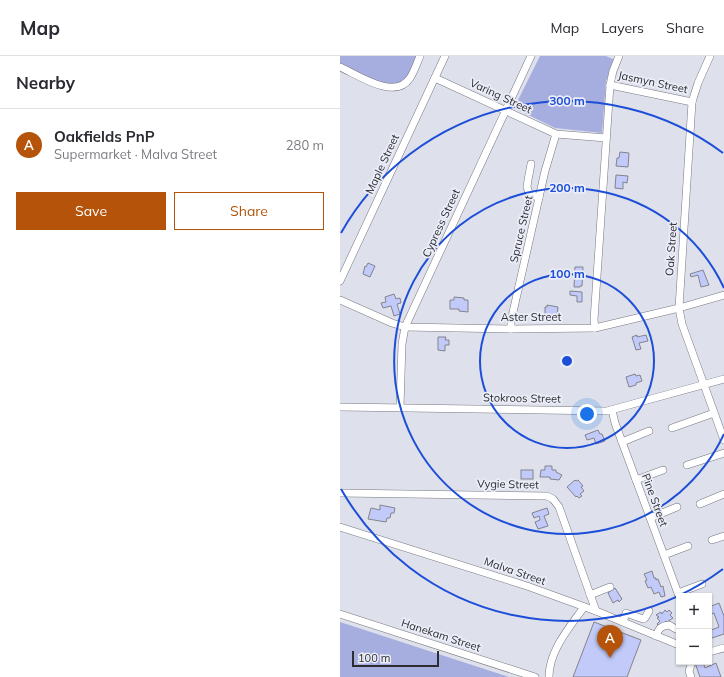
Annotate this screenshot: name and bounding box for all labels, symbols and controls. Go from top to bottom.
text: Map [20,16,60,40]
text: Map [550,19,579,37]
text: Layers [601,19,644,37]
text: Share [666,19,704,37]
street label: Jasmyn Street [617,68,689,96]
text: Nearby [16,72,75,93]
street label: Varing Street [468,76,534,116]
text: 300 m [549,93,585,108]
text: Oakfields PnP [54,127,155,146]
street label: Maple Street [362,132,402,196]
text: A [24,137,34,153]
text: 280 m [286,137,324,153]
text: Supermarket · Malva Street [54,146,217,162]
text: 200 m [549,180,585,195]
street label: Cypress Street [419,186,463,259]
button: Save [16,192,166,230]
button: Share [174,192,324,230]
street label: Spruce Street [506,194,536,264]
street label: Oak Street [662,221,680,276]
text: 100 m [549,266,585,281]
street label: Aster Street [501,310,561,324]
centre of rings [560,354,574,368]
street label: Stokroos Street [483,390,561,406]
your location [577,404,597,424]
street label: Pine Street [639,472,671,529]
street label: Vygie Street [477,476,539,492]
street label: Malva Street [482,554,548,588]
map controls [676,593,712,665]
button: + [676,593,712,629]
street label: Hanekam Street [400,616,483,654]
pin: A [597,625,623,658]
button: − [676,629,712,665]
scale bar [352,649,439,668]
text: 100 m [358,651,390,665]

